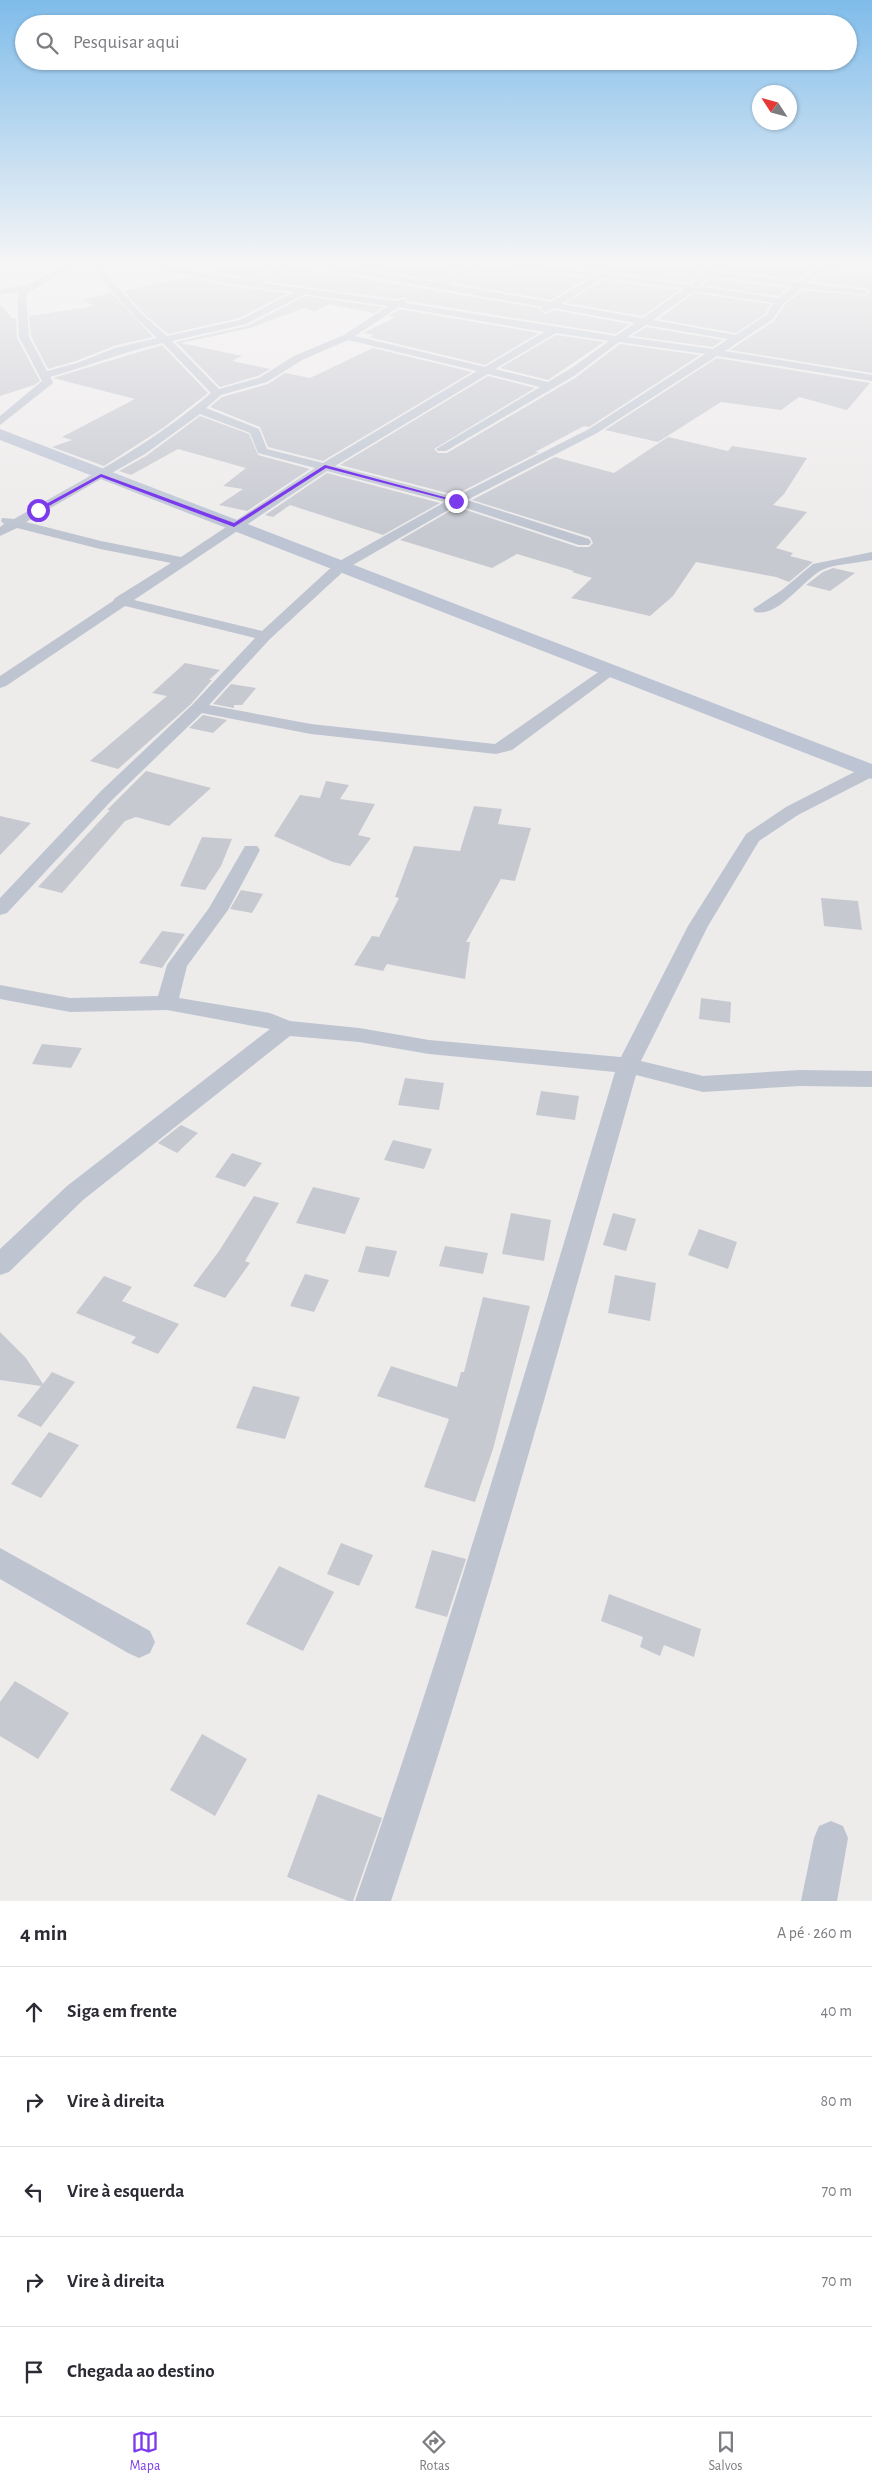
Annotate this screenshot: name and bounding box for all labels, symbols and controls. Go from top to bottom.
search box [15,15,857,70]
icon: search [33,29,61,57]
text: Pesquisar aqui [73,33,179,52]
north arrow [752,85,797,130]
route end [445,490,468,513]
route start [27,499,50,522]
text: 4 min [20,1923,67,1944]
text: A pé · 260 m [777,1925,852,1941]
icon: ahead [20,1998,48,2026]
text: Siga em frente [67,2002,177,2021]
text: 40 m [820,2003,852,2019]
icon: right [20,2088,48,2116]
text: Vire à direita [67,2092,165,2111]
text: 80 m [821,2093,852,2109]
icon: left [20,2178,48,2206]
text: Vire à esquerda [67,2182,184,2201]
text: 70 m [821,2183,852,2199]
icon: right [20,2268,48,2296]
text: Vire à direita [67,2272,165,2291]
text: 70 m [821,2273,852,2289]
icon: arrive [20,2358,48,2386]
text: Chegada ao destino [67,2362,215,2381]
tab: Mapa [129,2428,160,2475]
tab: Rotas [419,2428,450,2475]
tab: Salvos [709,2428,743,2475]

